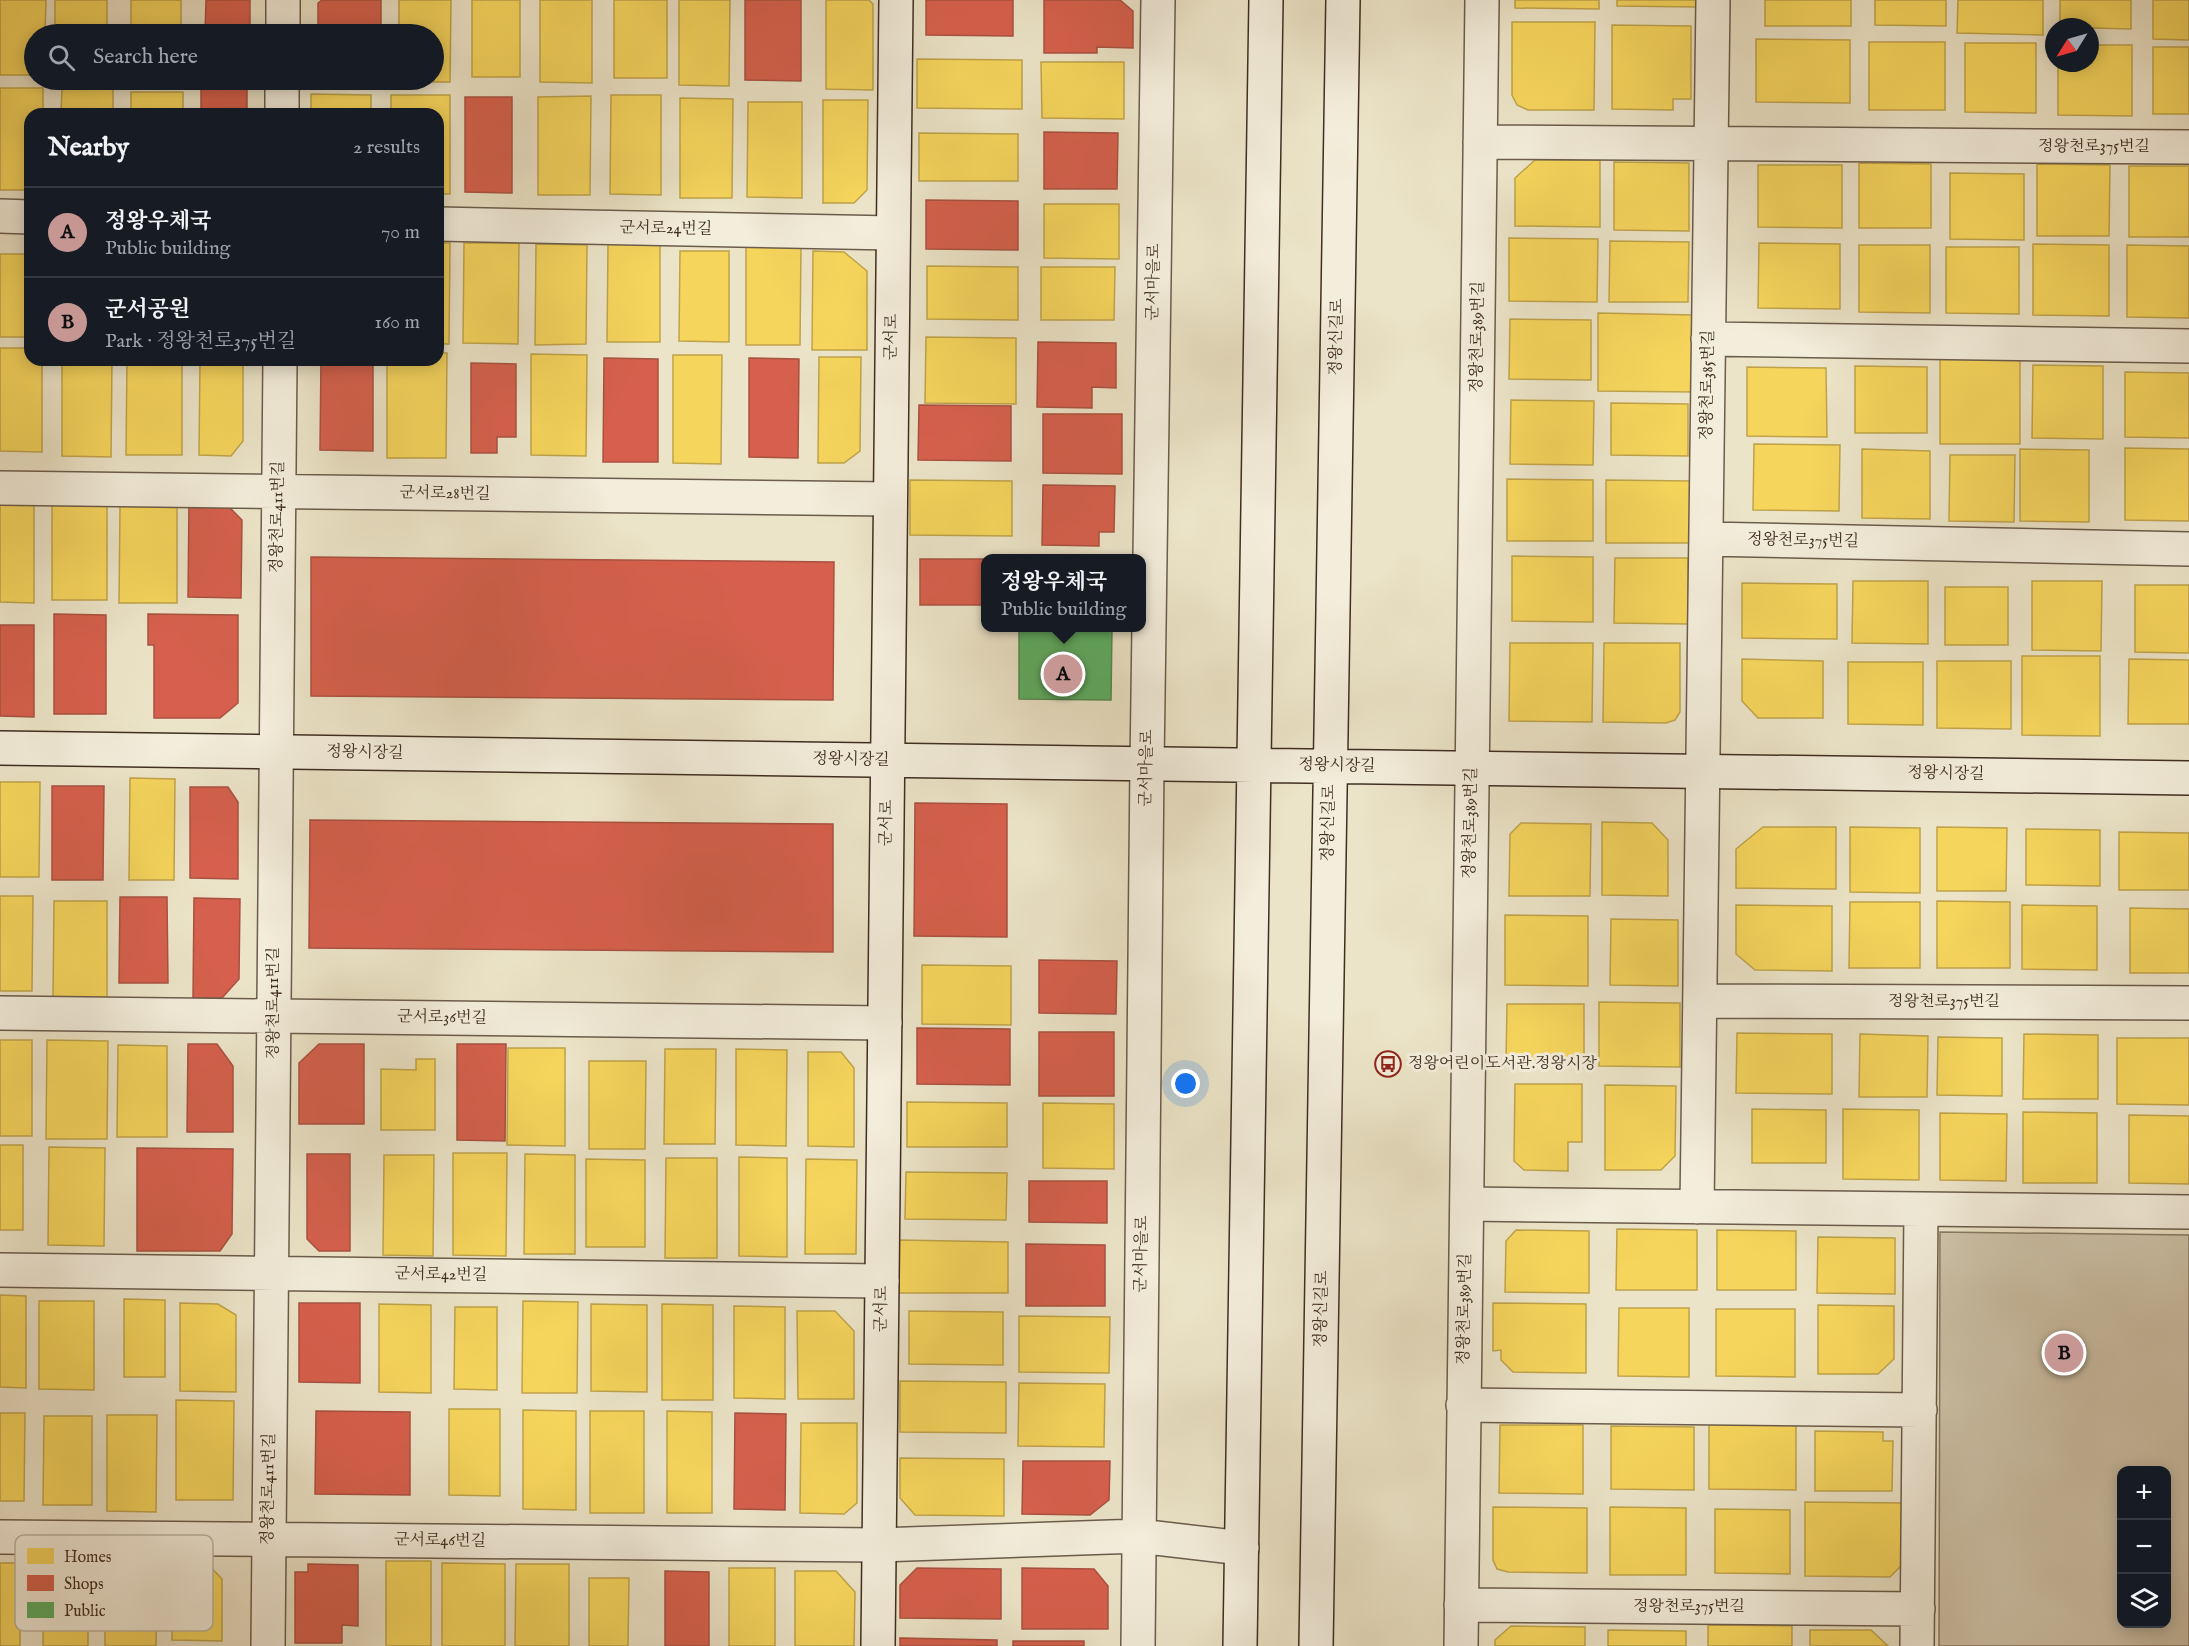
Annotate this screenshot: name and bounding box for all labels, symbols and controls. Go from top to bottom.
north arrow [2045,18,2099,72]
search box [24,24,444,90]
icon: search [45,41,78,74]
text: Search here [93,43,198,71]
text: Nearby [48,131,129,164]
text: 2 results [353,135,420,160]
street label: 정왕천로375번길 [2038,137,2150,157]
text: 정왕우체국 [105,208,211,236]
street label: 군서로24번길 [620,218,712,240]
text: A [61,220,74,245]
text: 70 m [381,220,420,245]
text: Public building [105,236,230,261]
street label: 군서마을로 [1143,243,1165,321]
street label: 정왕천로389번길 [1467,281,1489,393]
text: 군서공원 [105,296,190,324]
street label: 정왕신길로 [1326,298,1348,376]
text: B [61,310,74,335]
text: 160 m [374,310,420,335]
street label: 군서로 [882,313,902,360]
text: Park · 정왕천로375번길 [105,329,296,354]
street label: 정왕천로385번길 [1697,329,1719,441]
street label: 정왕천로411번길 [267,461,289,573]
street label: 군서로28번길 [399,483,491,505]
street label: 정왕천로375번길 [1747,530,1859,552]
popup [981,554,1146,632]
text: 정왕우체국 [1001,569,1107,597]
text: Public building [1001,597,1126,622]
pin: A [1044,652,1082,696]
street label: 군서마을로 [1136,729,1158,807]
street label: 정왕시장길 [326,742,404,764]
street label: 정왕시장길 [812,749,890,771]
street label: 정왕시장길 [1298,755,1376,777]
street label: 정왕시장길 [1907,763,1985,785]
street label: 정왕천로389번길 [1460,767,1482,879]
street label: 정왕신길로 [1318,784,1340,862]
street label: 군서로 [877,799,897,846]
street label: 정왕천로411번길 [264,947,284,1059]
street label: 정왕천로375번길 [1888,992,2000,1012]
street label: 군서로36번길 [397,1007,487,1029]
bus stop icon: 정왕어린이도서관.정왕시장 [1373,1049,1403,1079]
place label: 정왕어린이도서관.정왕시장 [1408,1054,1597,1074]
your location [1171,1069,1200,1098]
street label: 군서마을로 [1131,1215,1153,1293]
street label: 정왕천로389번길 [1454,1253,1476,1365]
street label: 군서로42번길 [395,1264,487,1286]
street label: 정왕신길로 [1311,1270,1333,1348]
street label: 군서로 [872,1285,892,1332]
pin: B [2044,1330,2084,1376]
street label: 정왕천로411번길 [258,1433,280,1545]
map controls [2117,1466,2171,1628]
button: + [2117,1466,2171,1520]
button: − [2117,1520,2171,1574]
street label: 군서로46번길 [394,1530,486,1552]
legend [15,1535,213,1631]
text: Homes [64,1548,112,1568]
button: layers [2117,1574,2171,1628]
text: Shops [64,1575,104,1595]
street label: 정왕천로375번길 [1633,1597,1745,1617]
text: Public [64,1602,106,1622]

